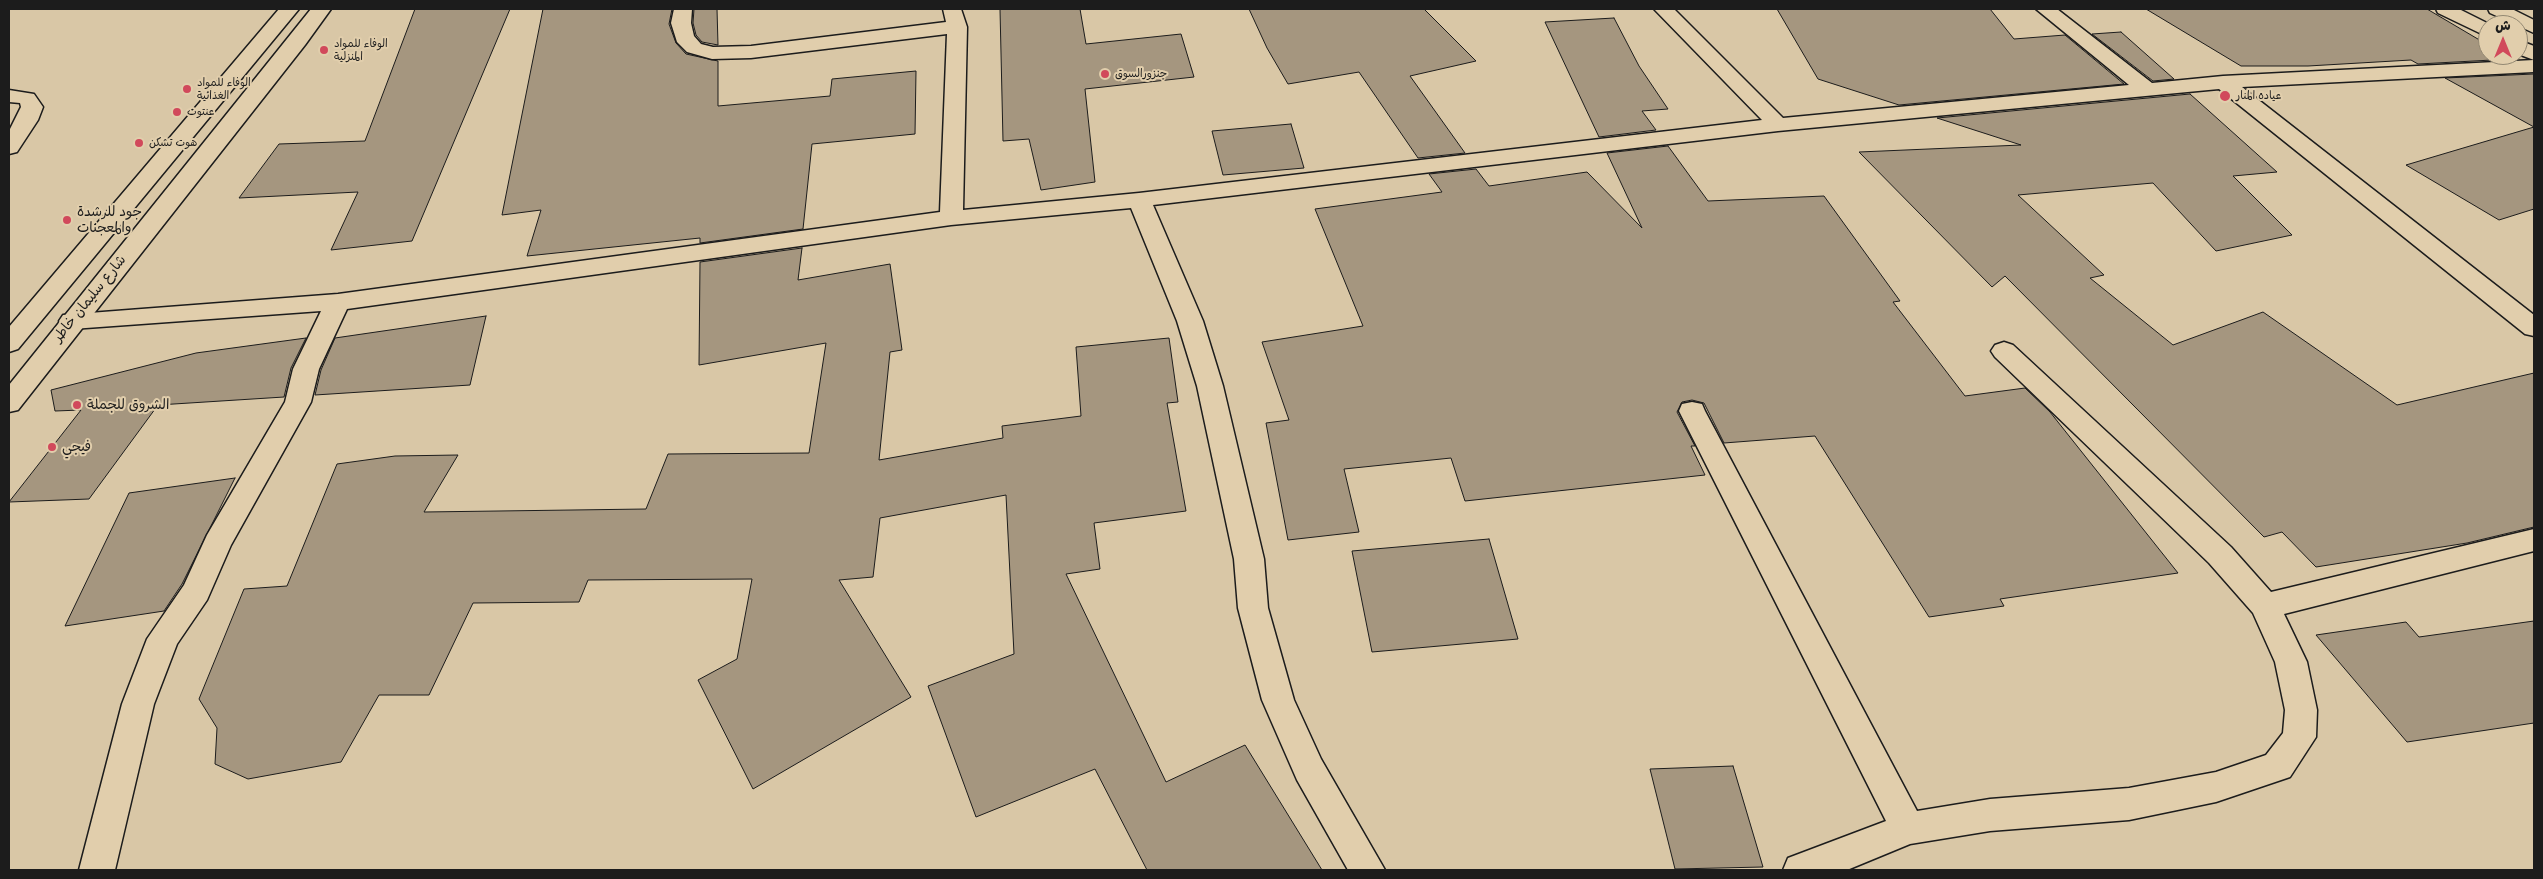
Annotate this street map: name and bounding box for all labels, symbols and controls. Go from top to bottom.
north arrow [2478,15,2528,65]
text: ش [2495,17,2511,34]
place label: الوفاء للمواد المنزلية [334,37,388,63]
marker: الوفاء للمواد المنزلية [318,44,330,56]
place label: جنزورالسوق [1115,67,1167,81]
marker: جنزورالسوق [1099,68,1111,80]
place label: الوفاء للمواد الغذائية [197,76,251,102]
marker: الوفاء للمواد الغذائية [181,83,193,95]
marker: عياده المنار [2218,89,2232,103]
place label: عياده المنار [2236,89,2281,103]
place label: عنتوت [187,105,214,119]
marker: عنتوت [171,106,183,118]
place label: هوت تشكن [149,136,197,150]
marker: هوت تشكن [133,137,145,149]
place label: جود للرشدة والمعجنات [77,204,142,236]
marker: جود للرشدة والمعجنات [61,214,73,226]
street label: شارع سليمان خاطر [50,252,130,346]
place label: الشروق للجملة [87,397,169,413]
marker: الشروق للجملة [71,399,83,411]
place label: فيجي [62,439,91,455]
marker: فيجي [46,441,58,453]

